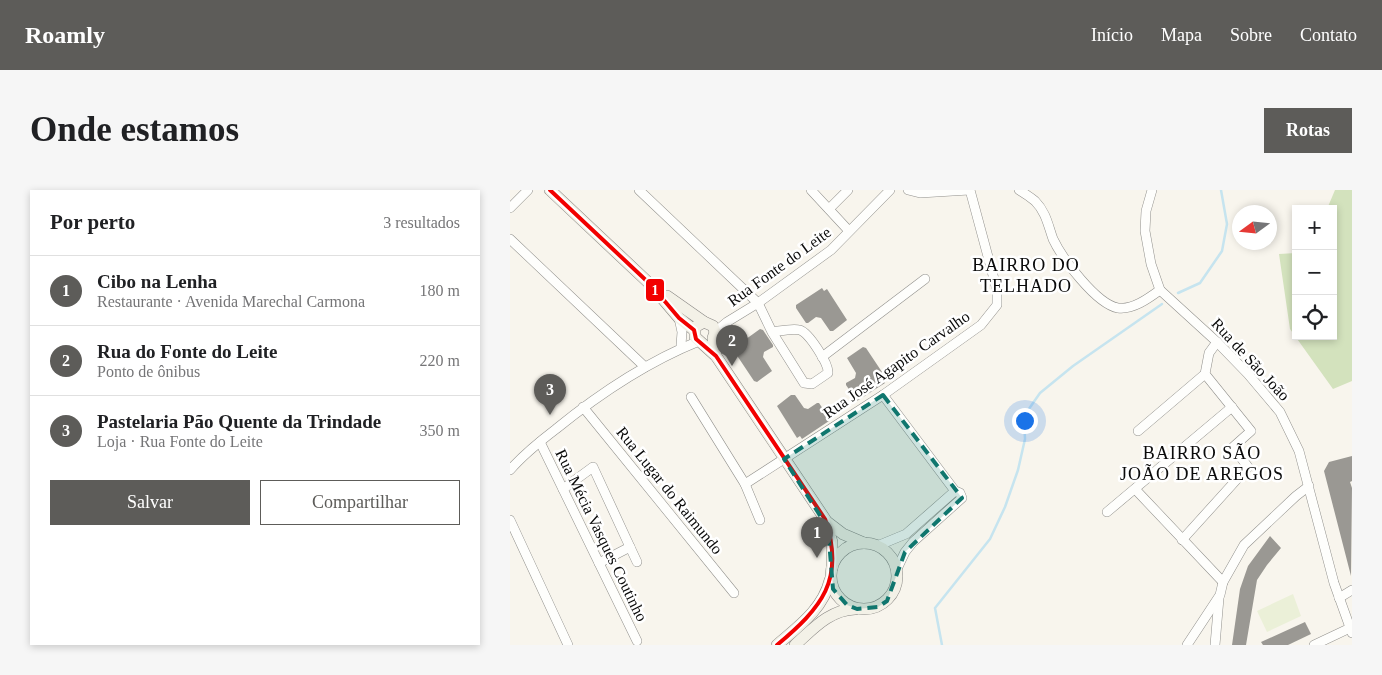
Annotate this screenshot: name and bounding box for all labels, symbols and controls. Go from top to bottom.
text: Roamly [25,22,105,48]
text: Início [1091,25,1133,45]
text: Mapa [1161,25,1202,45]
text: Sobre [1230,25,1272,45]
text: Contato [1300,25,1357,45]
button: Rotas [1264,108,1352,153]
text: Onde estamos [30,110,239,149]
north arrow [1232,205,1277,250]
map controls [1292,205,1337,340]
button: + [1292,205,1337,250]
text: Por perto [50,210,135,234]
text: 3 resultados [383,214,460,231]
street label: Rua Fonte do Leite [725,223,834,309]
button: − [1292,250,1337,295]
district label: BAIRRO DO TELHADO [972,255,1080,296]
text: Cibo na Lenha [97,271,217,292]
line badge: 1 [645,278,665,302]
text: 1 [62,282,70,299]
text: 180 m [420,282,460,299]
text: 1 [652,283,659,298]
text: Restaurante · Avenida Marechal Carmona [97,293,365,310]
button: locate [1292,295,1337,340]
street label: Rua José Agapito Carvalho [820,307,973,422]
street label: Rua de São João [1208,315,1293,404]
pin: 2 [716,325,748,366]
text: Rua do Fonte do Leite [97,341,278,362]
text: 2 [62,352,70,369]
text: 220 m [420,352,460,369]
text: Ponto de ônibus [97,363,200,380]
pin: 3 [534,374,566,415]
your location [1012,408,1038,434]
text: Pastelaria Pão Quente da Trindade [97,411,381,432]
text: 3 [62,422,70,439]
text: 350 m [420,422,460,439]
street label: Rua Lugar do Raimundo [612,423,726,558]
text: Loja · Rua Fonte do Leite [97,433,263,450]
district label: BAIRRO SÃO JOÃO DE AREGOS [1120,442,1284,484]
street label: Rua Mécia Vasques Coutinho [551,446,651,625]
button: Salvar [50,480,250,525]
button: Compartilhar [260,480,460,525]
pin: 1 [801,517,833,558]

